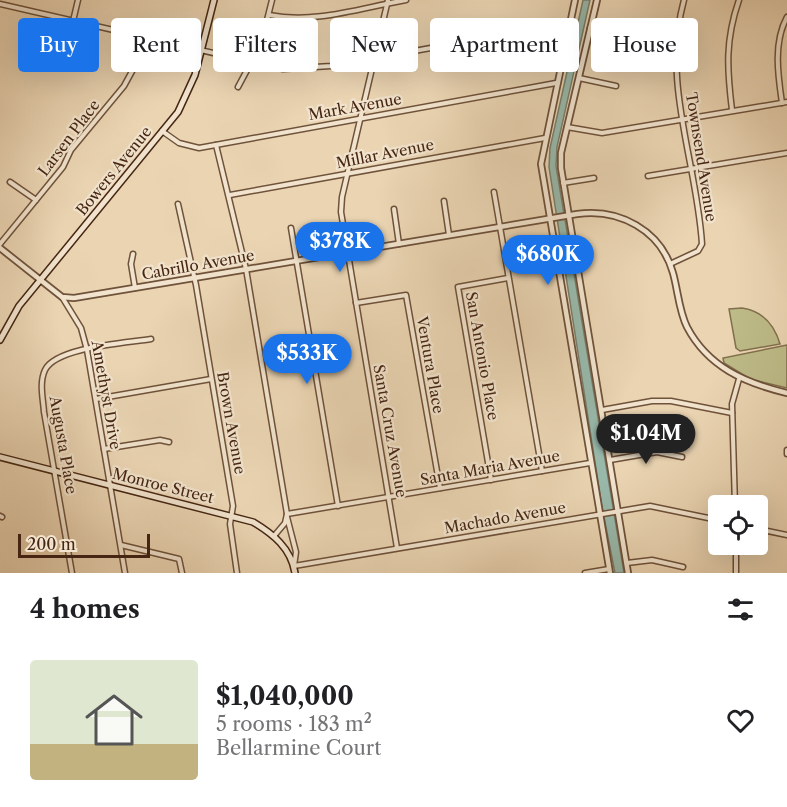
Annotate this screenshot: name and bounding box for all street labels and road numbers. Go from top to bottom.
street label: Mark Avenue [307,89,403,124]
street label: Townsend Avenue [682,91,721,223]
street label: Larsen Place [34,96,104,180]
street label: Bowers Avenue [72,122,155,219]
street label: Millar Avenue [334,135,435,172]
street label: Cabrillo Avenue [140,245,256,284]
street label: San Antonio Place [462,290,503,422]
street label: Ventura Place [412,314,448,415]
street label: Amethyst Drive [87,338,125,451]
street label: Santa Cruz Avenue [369,363,412,499]
street label: Brown Avenue [213,370,250,476]
street label: Augusta Place [45,393,81,495]
street label: Santa Maria Avenue [419,446,561,489]
street label: Monroe Street [111,464,216,507]
street label: Machado Avenue [443,497,567,538]

